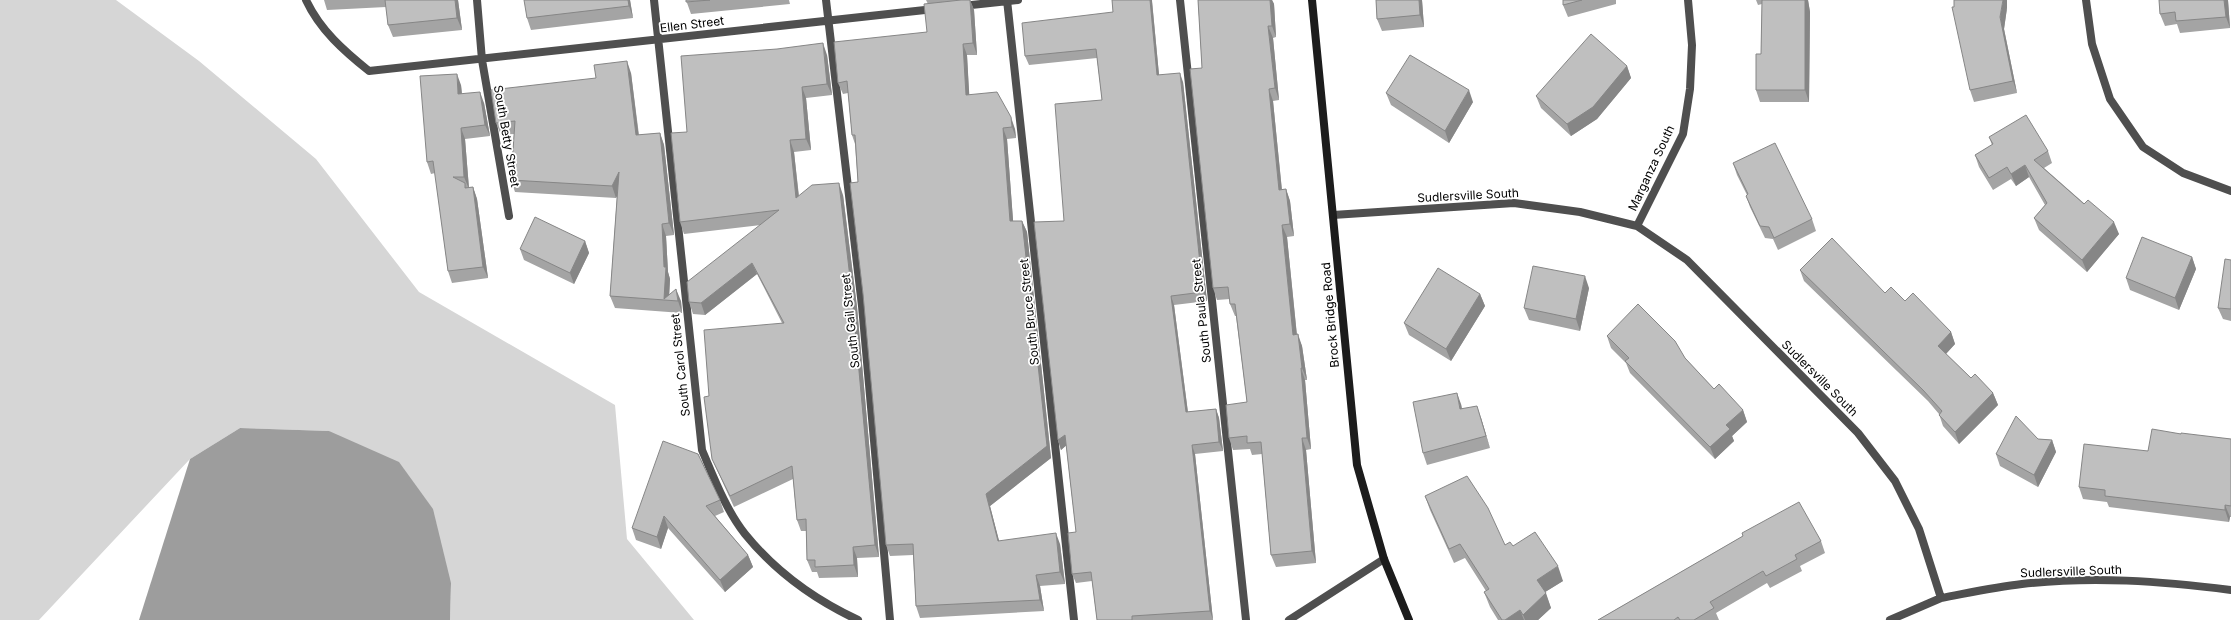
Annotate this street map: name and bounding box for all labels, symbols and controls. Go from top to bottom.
street label: Ellen Street [659,13,725,35]
street label: South Betty Street [491,84,523,188]
street label: Marganza South [1625,123,1677,213]
street label: Sudlersville South [1417,185,1519,205]
street label: South Bruce Street [1016,258,1042,366]
street label: South Paula Street [1188,258,1214,364]
street label: Brock Bridge Road [1318,262,1342,368]
street label: South Gail Street [838,273,862,369]
street label: South Carol Street [667,313,693,417]
street label: Sudlersville South [1779,337,1861,419]
street label: Sudlersville South [2020,562,2122,580]

